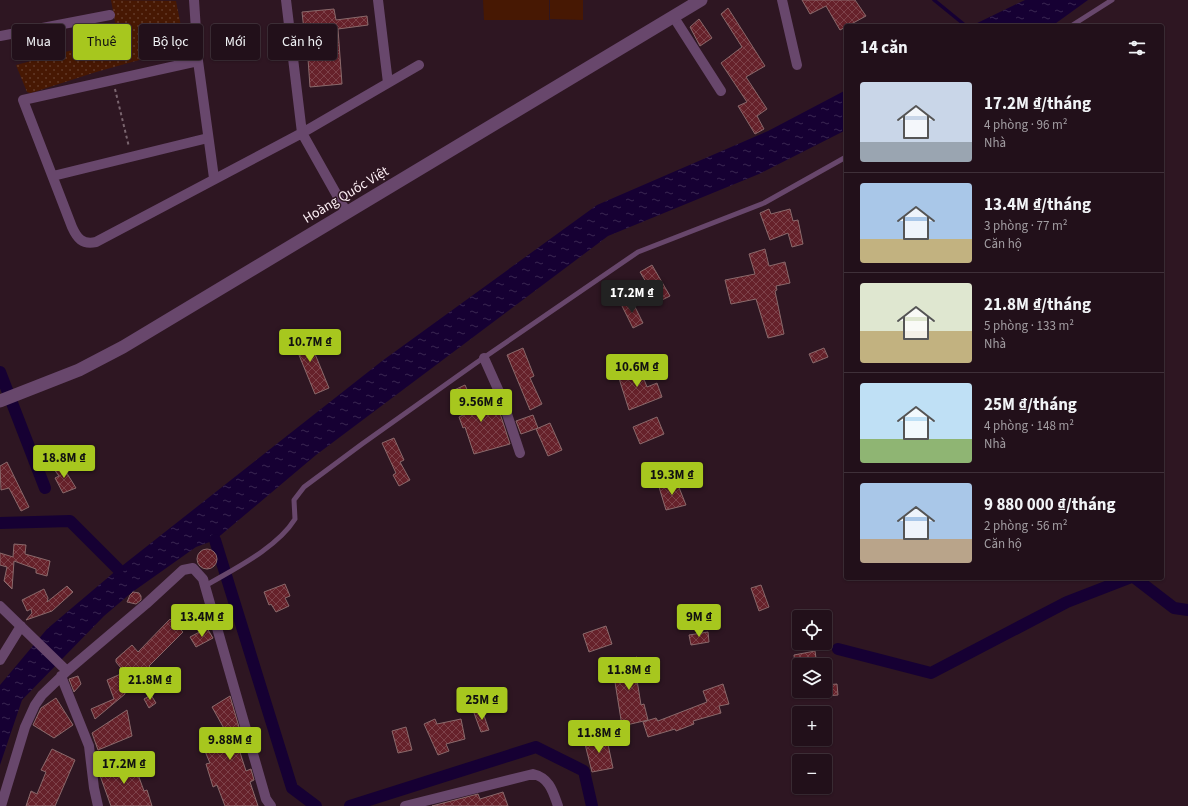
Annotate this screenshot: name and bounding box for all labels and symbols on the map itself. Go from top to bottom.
street label: Hoàng Quốc Việt [299,161,393,229]
pin: 17.2M ₫ [595,280,669,314]
pin: 10.7M ₫ [273,329,347,363]
pin: 10.6M ₫ [600,354,674,388]
pin: 9.56M ₫ [444,389,518,423]
pin: 18.8M ₫ [27,445,101,479]
pin: 19.3M ₫ [635,462,709,496]
pin: 13.4M ₫ [165,604,239,638]
pin: 9M ₫ [675,604,723,638]
pin: 11.8M ₫ [592,657,666,691]
pin: 21.8M ₫ [113,667,187,701]
pin: 25M ₫ [454,687,510,721]
pin: 11.8M ₫ [562,720,636,754]
pin: 9.88M ₫ [193,727,267,761]
pin: 17.2M ₫ [87,751,161,785]

